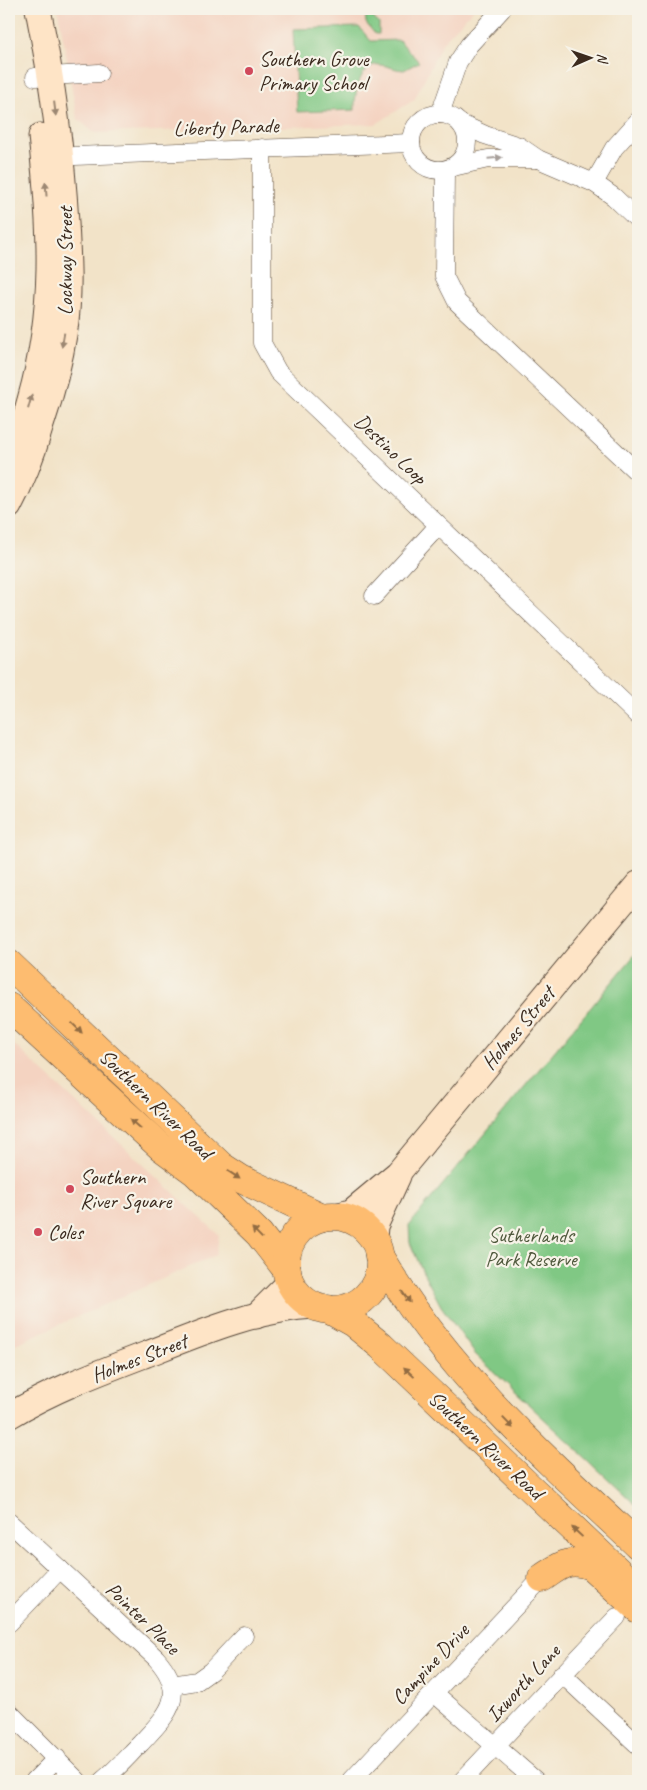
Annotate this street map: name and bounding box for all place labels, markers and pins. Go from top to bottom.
place label: Southern Grove Primary School [259,46,370,96]
marker: Southern Grove Primary School [243,65,255,77]
place label: Southern River Square [80,1164,172,1214]
marker: Southern River Square [64,1183,76,1195]
place label: Coles [48,1219,85,1245]
marker: Coles [32,1226,44,1238]

